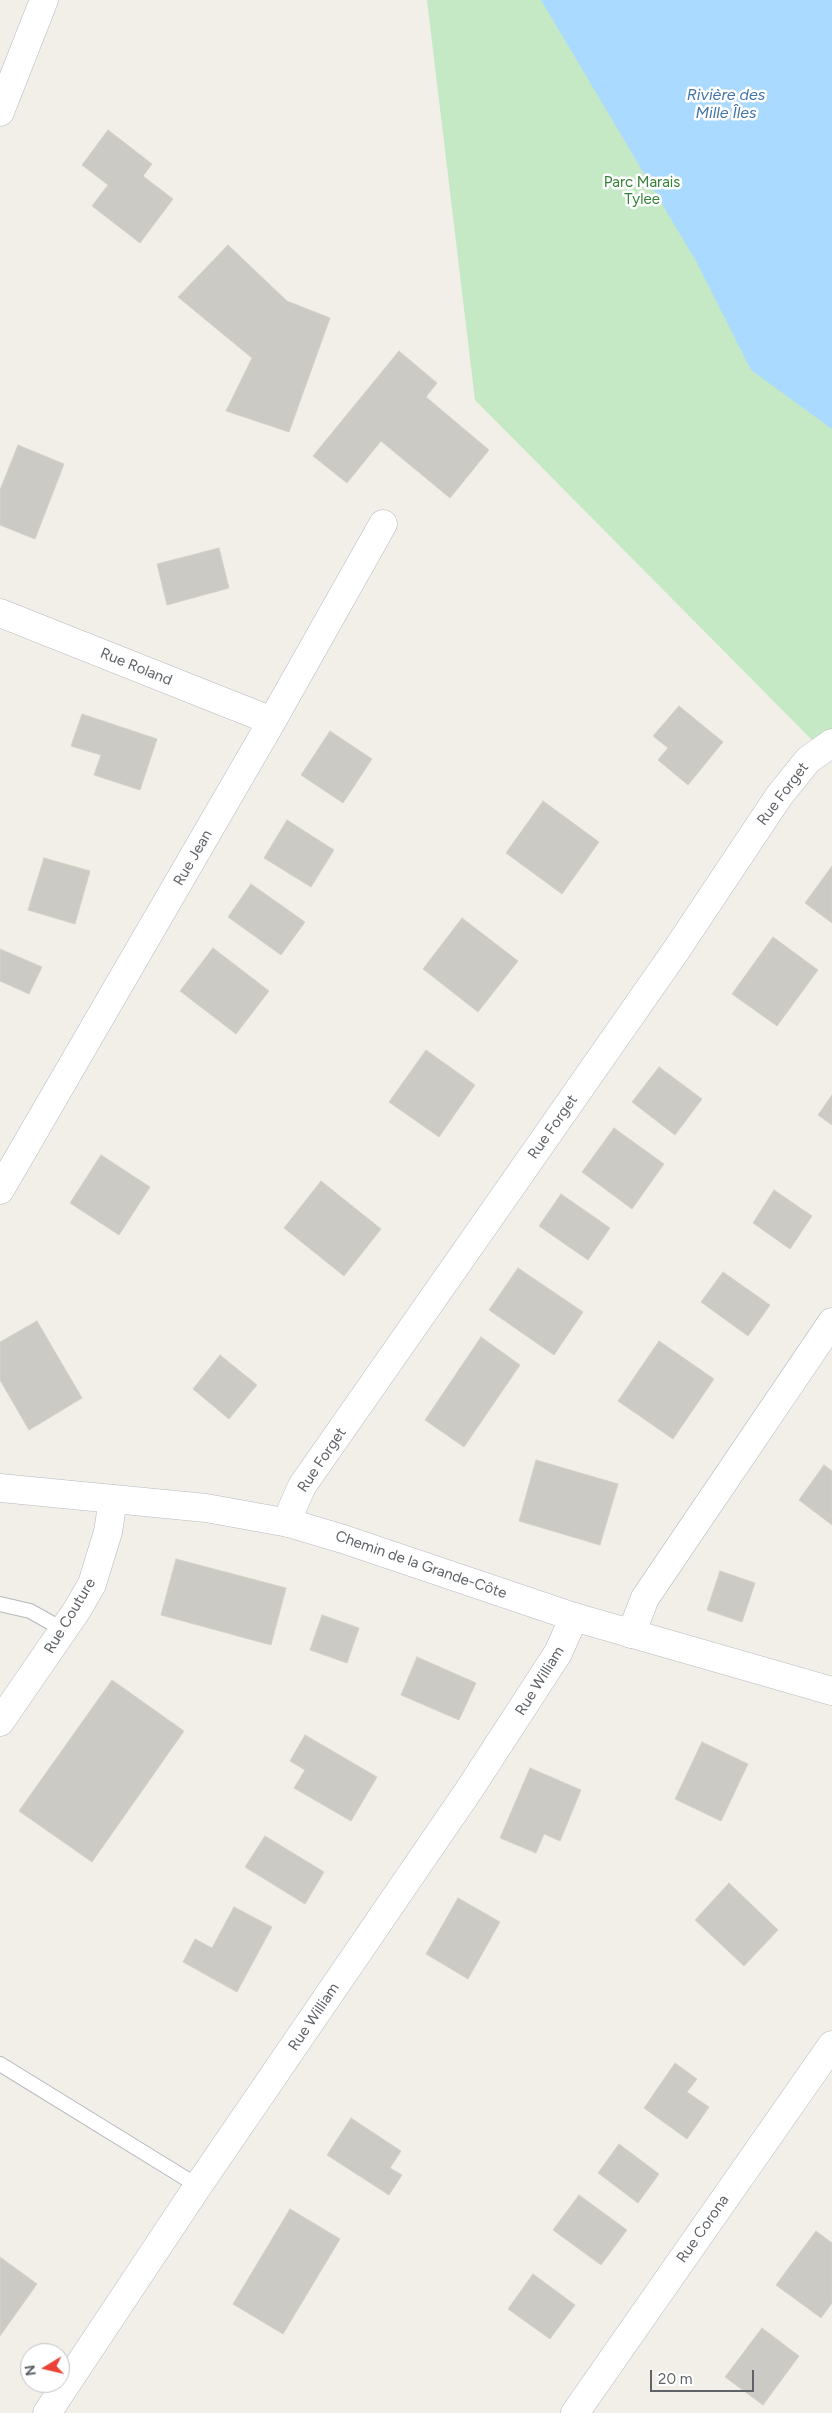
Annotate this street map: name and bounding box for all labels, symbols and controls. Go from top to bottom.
water label: Rivière des Mille Îles [687,85,765,123]
park label: Parc Marais Tylee [604,174,680,209]
street label: Rue Roland [97,644,175,690]
street label: Rue Forget [754,759,812,829]
street label: Rue Jean [170,827,216,889]
street label: Rue Forget [524,1091,582,1163]
street label: Rue Forget [294,1424,350,1496]
street label: Chemin de la Grande-Côte [333,1527,509,1603]
street label: Rue Couture [40,1575,100,1657]
street label: Rue William [512,1643,568,1719]
street label: Rue William [285,1980,343,2054]
street label: Rue Corona [673,2191,733,2267]
north arrow [20,2343,70,2393]
scale bar [652,2360,756,2392]
text: N [21,2364,40,2377]
text: 20 m [658,2370,692,2388]

